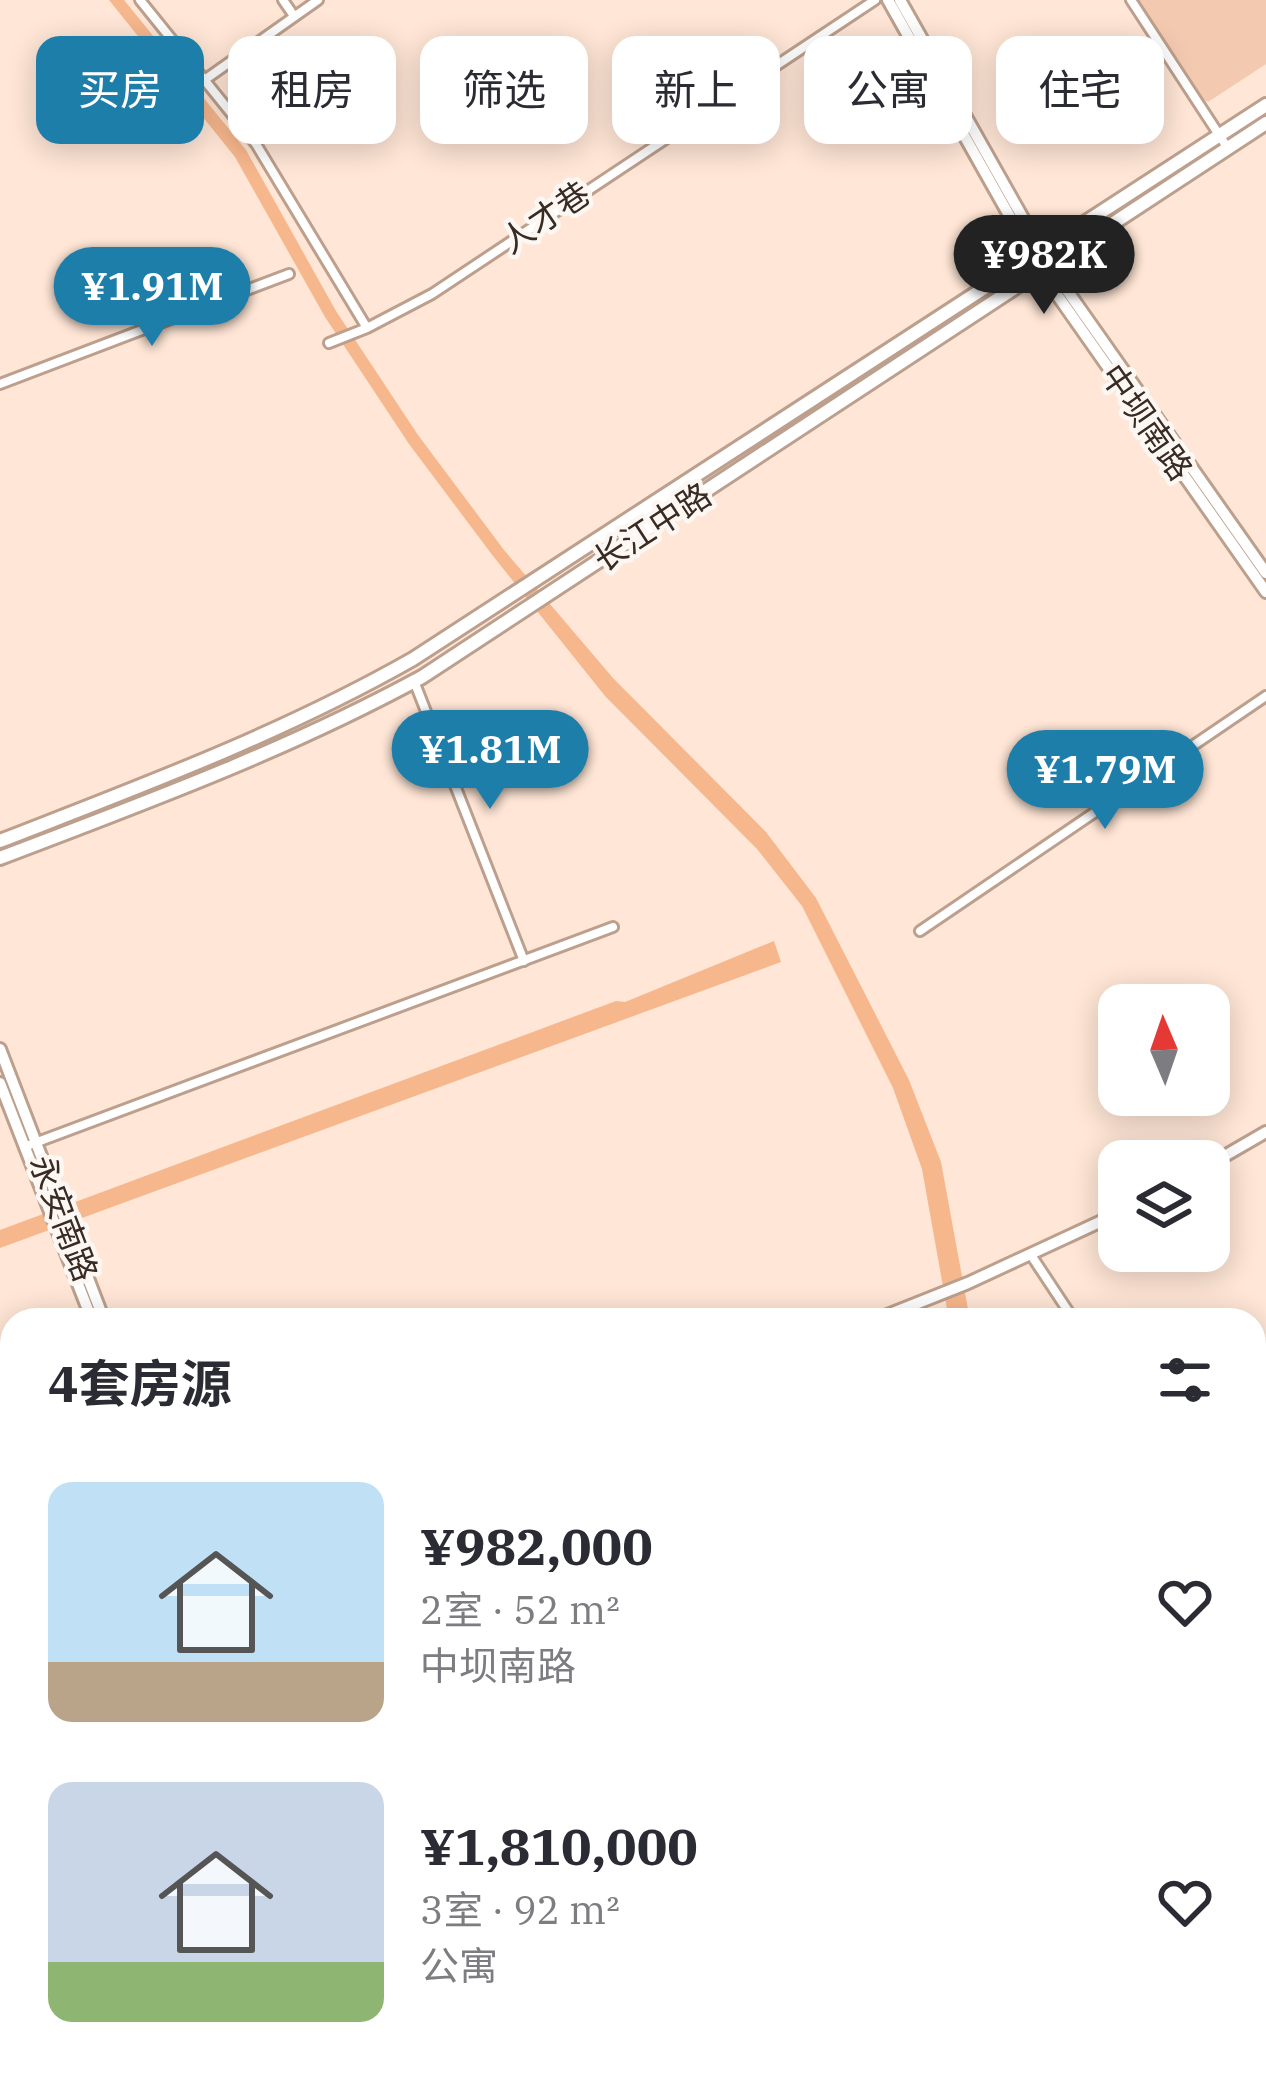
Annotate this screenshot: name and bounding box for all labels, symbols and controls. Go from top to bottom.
chip: 买房 [36,36,204,144]
chip: 租房 [228,36,396,144]
chip: 筛选 [420,36,588,144]
chip: 新上 [612,36,780,144]
chip: 公寓 [804,36,972,144]
chip: 住宅 [996,36,1164,144]
street label: 人才巷 [492,171,598,262]
pin: ¥982K [960,215,1128,317]
text: ¥982K [981,228,1107,279]
pin: ¥1.91M [54,247,250,349]
text: ¥1.91M [81,260,223,311]
street label: 中坝南路 [1092,355,1203,488]
street label: 长江中路 [585,473,719,581]
pin: ¥1.81M [392,710,588,812]
text: ¥1.81M [419,723,561,774]
pin: ¥1.79M [1007,730,1203,832]
text: ¥1.79M [1034,743,1176,794]
north arrow [1098,984,1230,1116]
map controls [1098,984,1230,1272]
button: layers [1098,1140,1230,1272]
street label: 永安南路 [21,1148,108,1287]
icon: filters [1152,1347,1218,1413]
text: 4套房源 [48,1350,232,1416]
text: ¥982,000 [420,1513,653,1579]
icon: home [144,1530,288,1674]
icon: heart [1152,1569,1218,1635]
text: 2室 · 52 m² [420,1584,620,1635]
text: 中坝南路 [420,1640,576,1691]
text: ¥1,810,000 [420,1813,698,1879]
icon: home [144,1830,288,1974]
icon: heart [1152,1869,1218,1935]
text: 3室 · 92 m² [420,1884,620,1935]
text: 公寓 [420,1940,498,1991]

